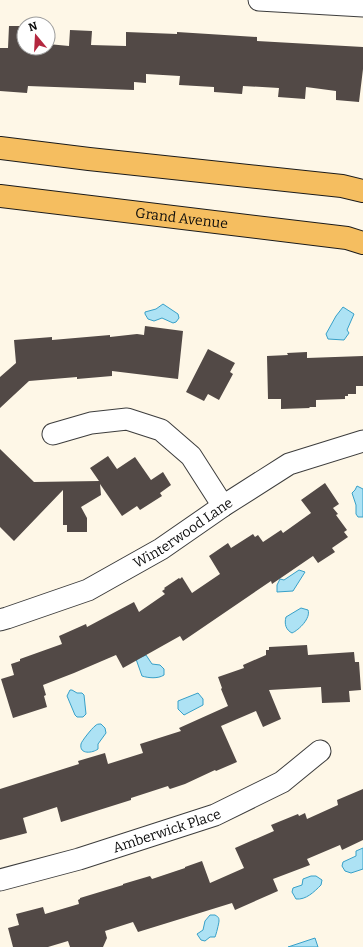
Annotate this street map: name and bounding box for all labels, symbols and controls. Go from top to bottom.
north arrow [16,16,56,56]
text: N [27,19,40,34]
street label: Grand Avenue [134,204,229,233]
street label: Winterwood Lane [130,494,236,572]
street label: Amberwick Place [111,805,224,856]

